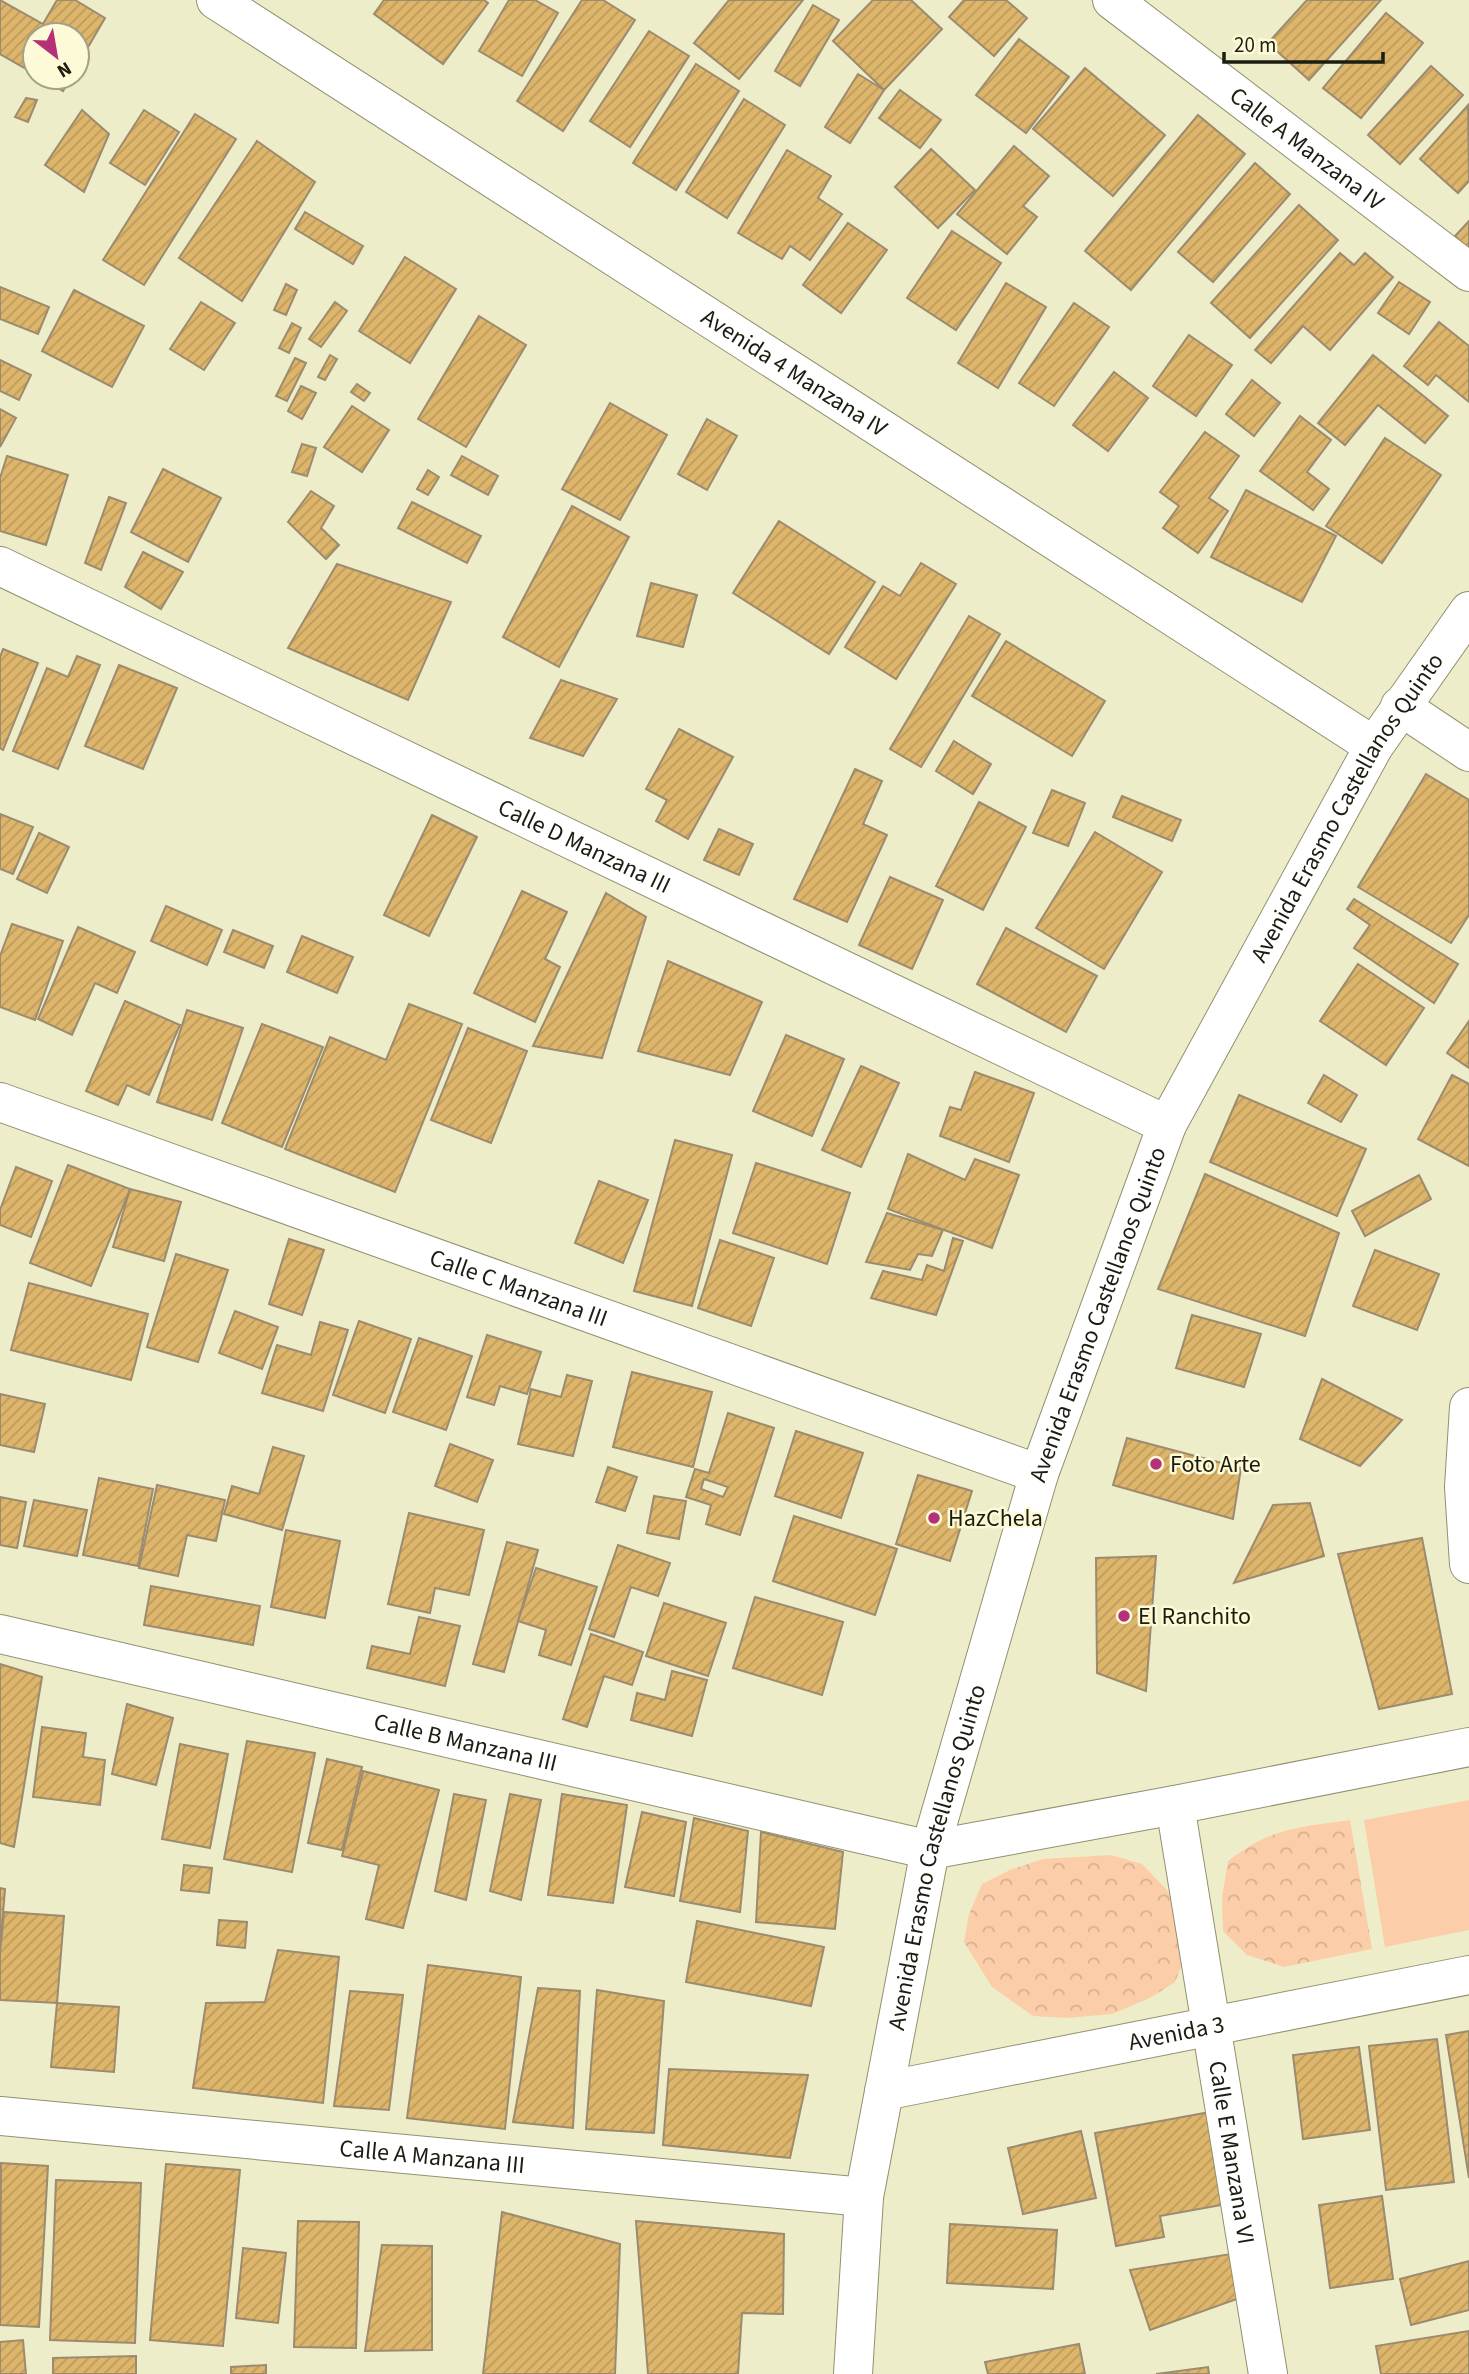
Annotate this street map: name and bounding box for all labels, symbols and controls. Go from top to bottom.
north arrow [21,21,91,91]
scale bar [1224,21,1383,65]
text: 20 m [1234,30,1276,60]
text: N [52,54,76,84]
street label: Calle A Manzana IV [1222,79,1392,220]
street label: Avenida 4 Manzana IV [694,300,895,446]
street label: Avenida Erasmo Castellanos Quinto [1242,646,1452,969]
street label: Calle D Manzana III [492,790,676,903]
street label: Avenida Erasmo Castellanos Quinto [1021,1142,1176,1486]
street label: Calle C Manzana III [425,1240,612,1336]
place label: Foto Arte [1170,1447,1261,1482]
marker: Foto Arte [1148,1456,1164,1472]
place label: HazChela [948,1501,1043,1536]
marker: HazChela [926,1510,942,1526]
place label: El Ranchito [1138,1599,1251,1634]
marker: El Ranchito [1116,1608,1132,1624]
street label: Avenida Erasmo Castellanos Quinto [879,1680,995,2033]
street label: Calle B Manzana III [370,1704,561,1781]
street label: Avenida 3 [1125,2007,1227,2060]
street label: Calle E Manzana VI [1199,2058,1264,2247]
street label: Calle A Manzana III [338,2131,526,2183]

